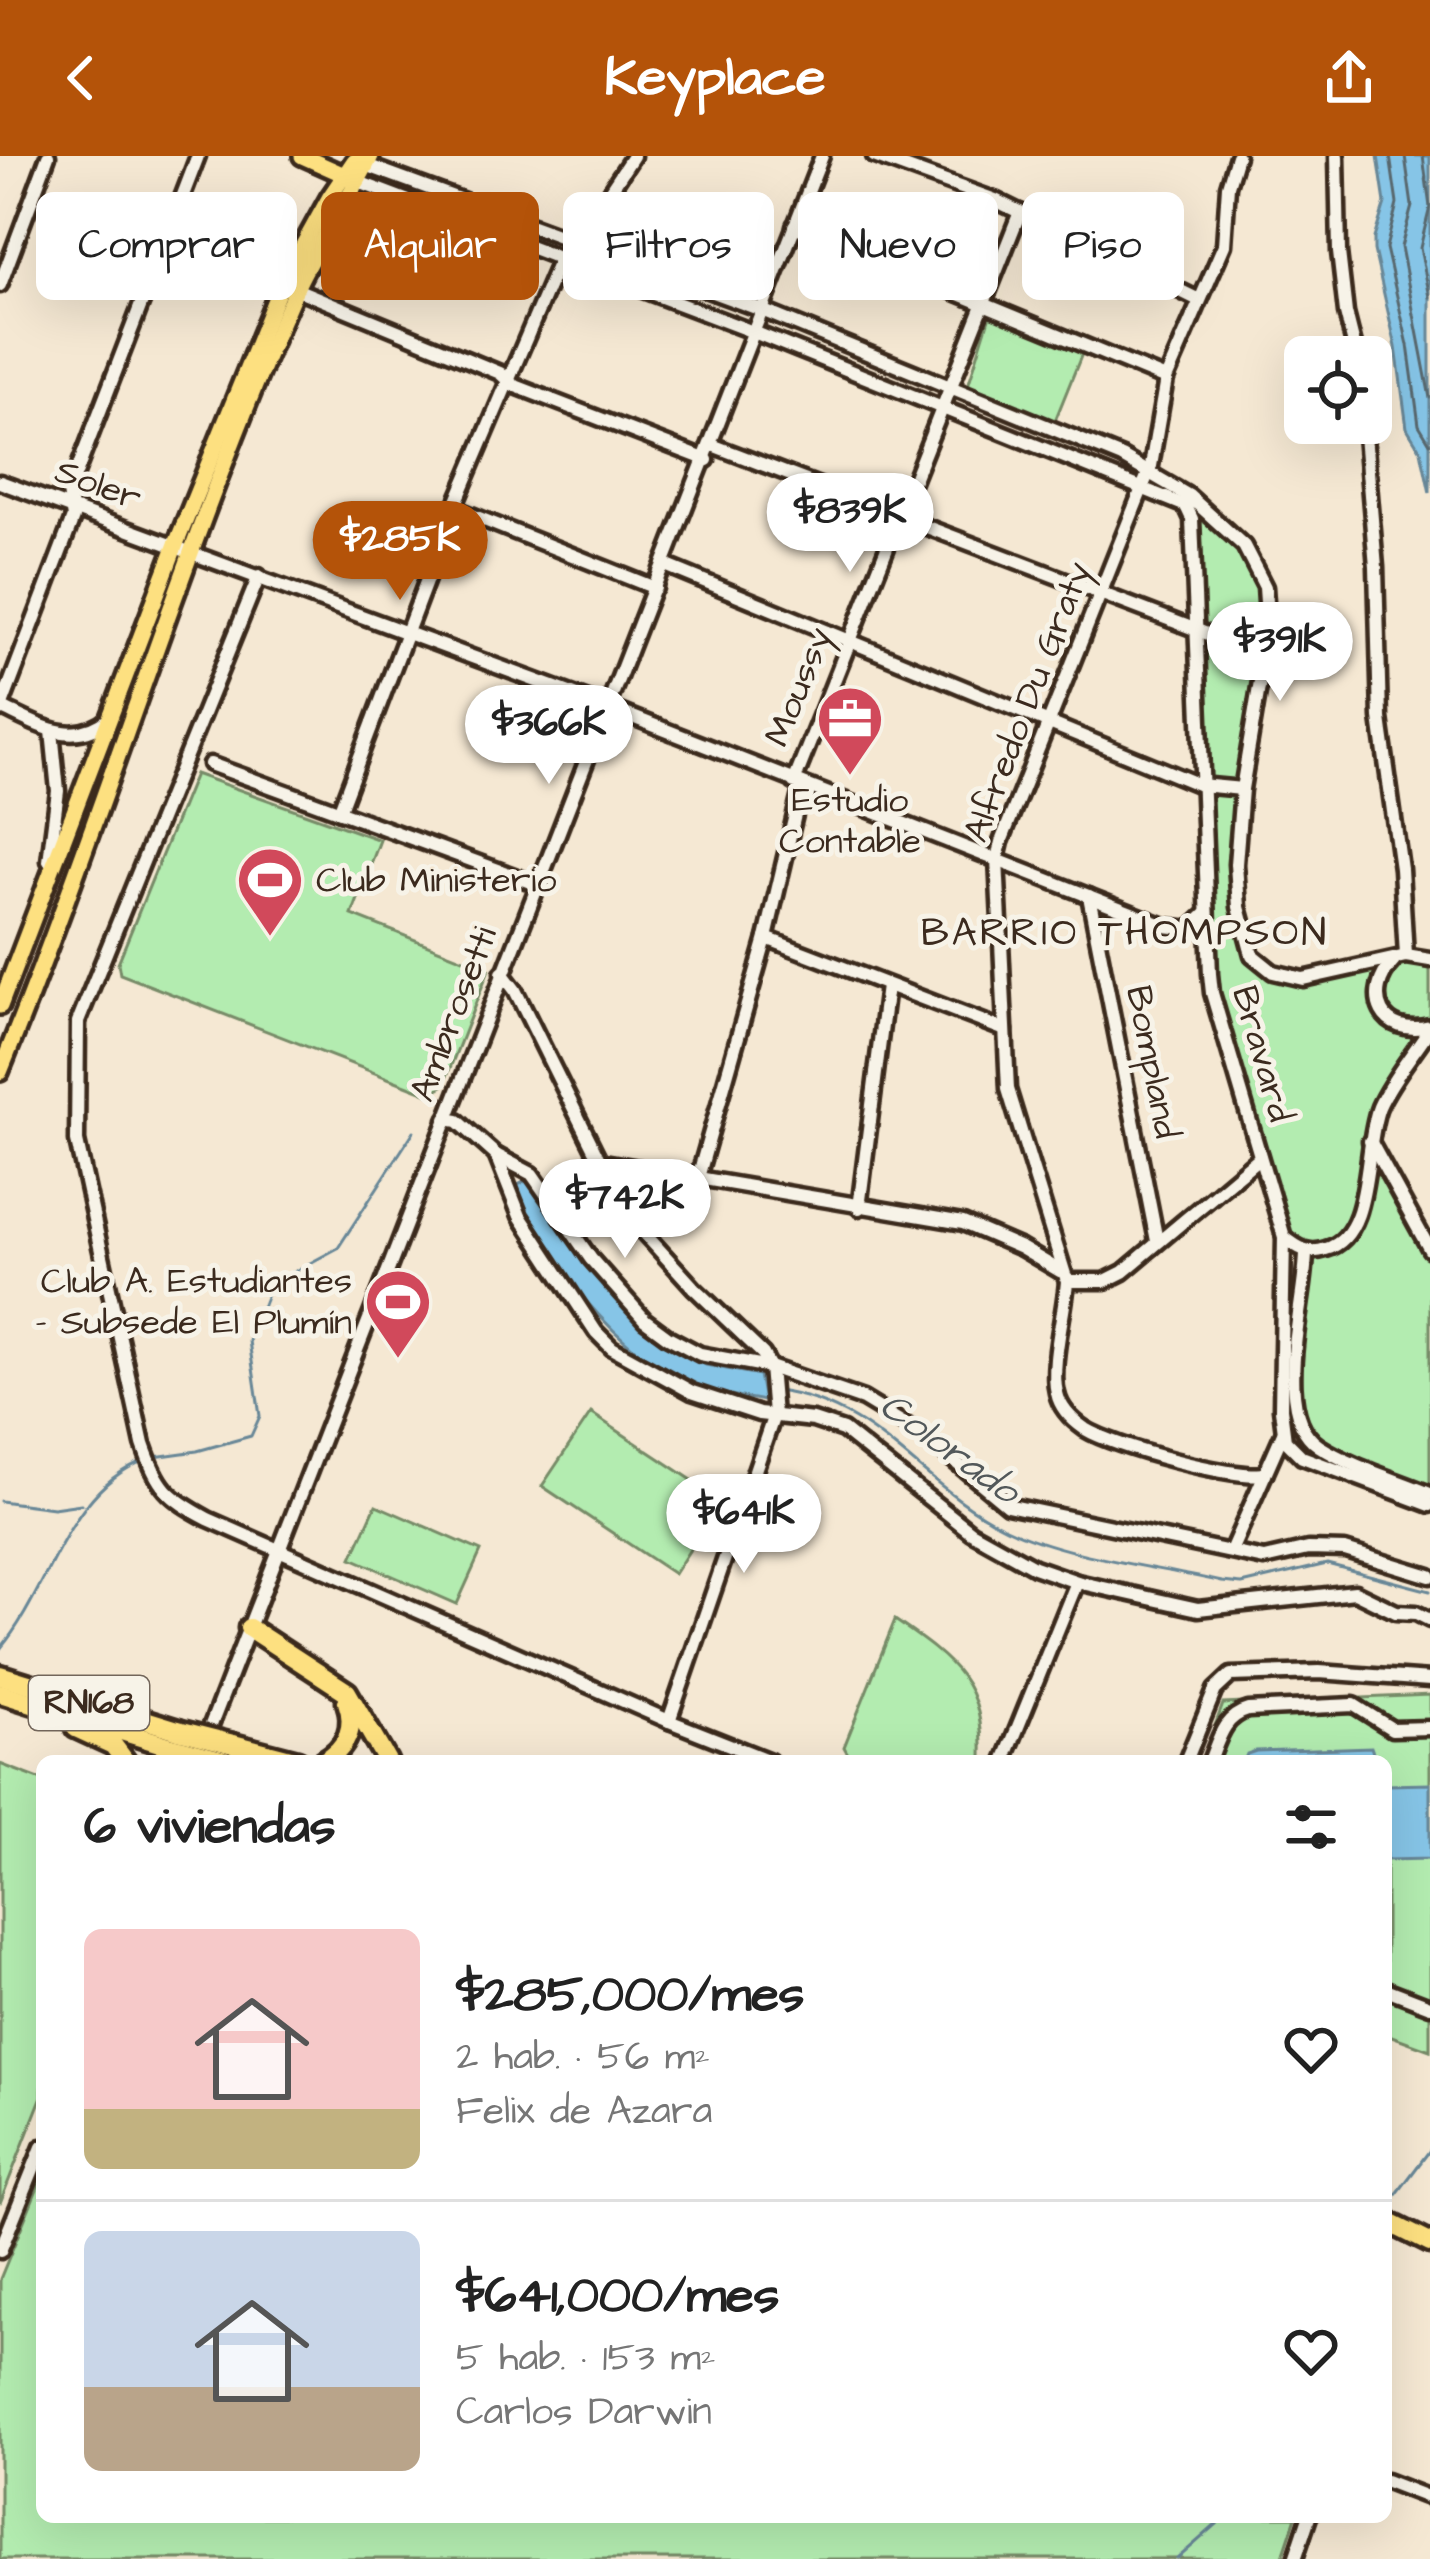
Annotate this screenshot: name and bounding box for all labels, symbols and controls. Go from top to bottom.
text: Keyplace [605,41,825,116]
icon: back [48,45,114,111]
icon: share [1316,45,1382,111]
chip: Comprar [36,192,297,300]
chip: Alquilar [321,192,539,300]
chip: Filtros [563,192,774,300]
chip: Nuevo [798,192,998,300]
chip: Piso [1022,192,1184,300]
map controls [1284,336,1392,444]
button: locate [1284,336,1392,444]
street label: Soler [48,446,148,524]
pin: $839K [766,473,934,575]
text: $839K [794,485,906,539]
pin: $285K [316,501,484,603]
text: $285K [340,513,460,567]
street label: Alfredo Du Graty [951,554,1105,849]
pin: $391K [1196,602,1364,704]
text: $391K [1234,614,1326,668]
street label: Moussy [752,620,846,754]
office icon: Estudio Contable [815,684,885,778]
pin: $366K [465,685,633,787]
text: $366K [492,697,606,751]
place label: Estudio Contable [779,775,921,867]
sports icon: Club Ministerio [235,845,305,939]
place label: Club Ministerio [316,855,556,906]
district label: BARRIO THOMPSON [921,907,1329,961]
street label: Ambrosetti [397,919,511,1109]
street label: Bravard [1218,980,1306,1128]
street label: Bompland [1112,981,1192,1143]
pin: $742K [541,1159,709,1261]
text: $742K [566,1171,684,1225]
place label: Club A. Estudiantes - Subsede El Plumín [35,1256,352,1348]
sports icon: Club A. Estudiantes - Subsede El Plumín [363,1267,433,1361]
water label: Colorado [868,1380,1032,1520]
pin: $641K [660,1474,828,1576]
text: $641K [693,1486,795,1540]
road number: RN168 [29,1676,149,1730]
text: 6 viviendas [84,1792,336,1863]
icon: filters [1278,1794,1344,1860]
text: $285,000/mes [456,1960,804,2031]
icon: home [180,1977,324,2121]
icon: heart [1278,2016,1344,2082]
text: 2 hab. · 56 m² [456,2031,710,2085]
text: Felix de Azara [456,2085,712,2139]
text: $641,000/mes [456,2261,779,2332]
icon: home [180,2279,324,2423]
icon: heart [1278,2318,1344,2384]
text: 5 hab. · 153 m² [456,2332,716,2386]
text: Carlos Darwin [456,2386,712,2440]

